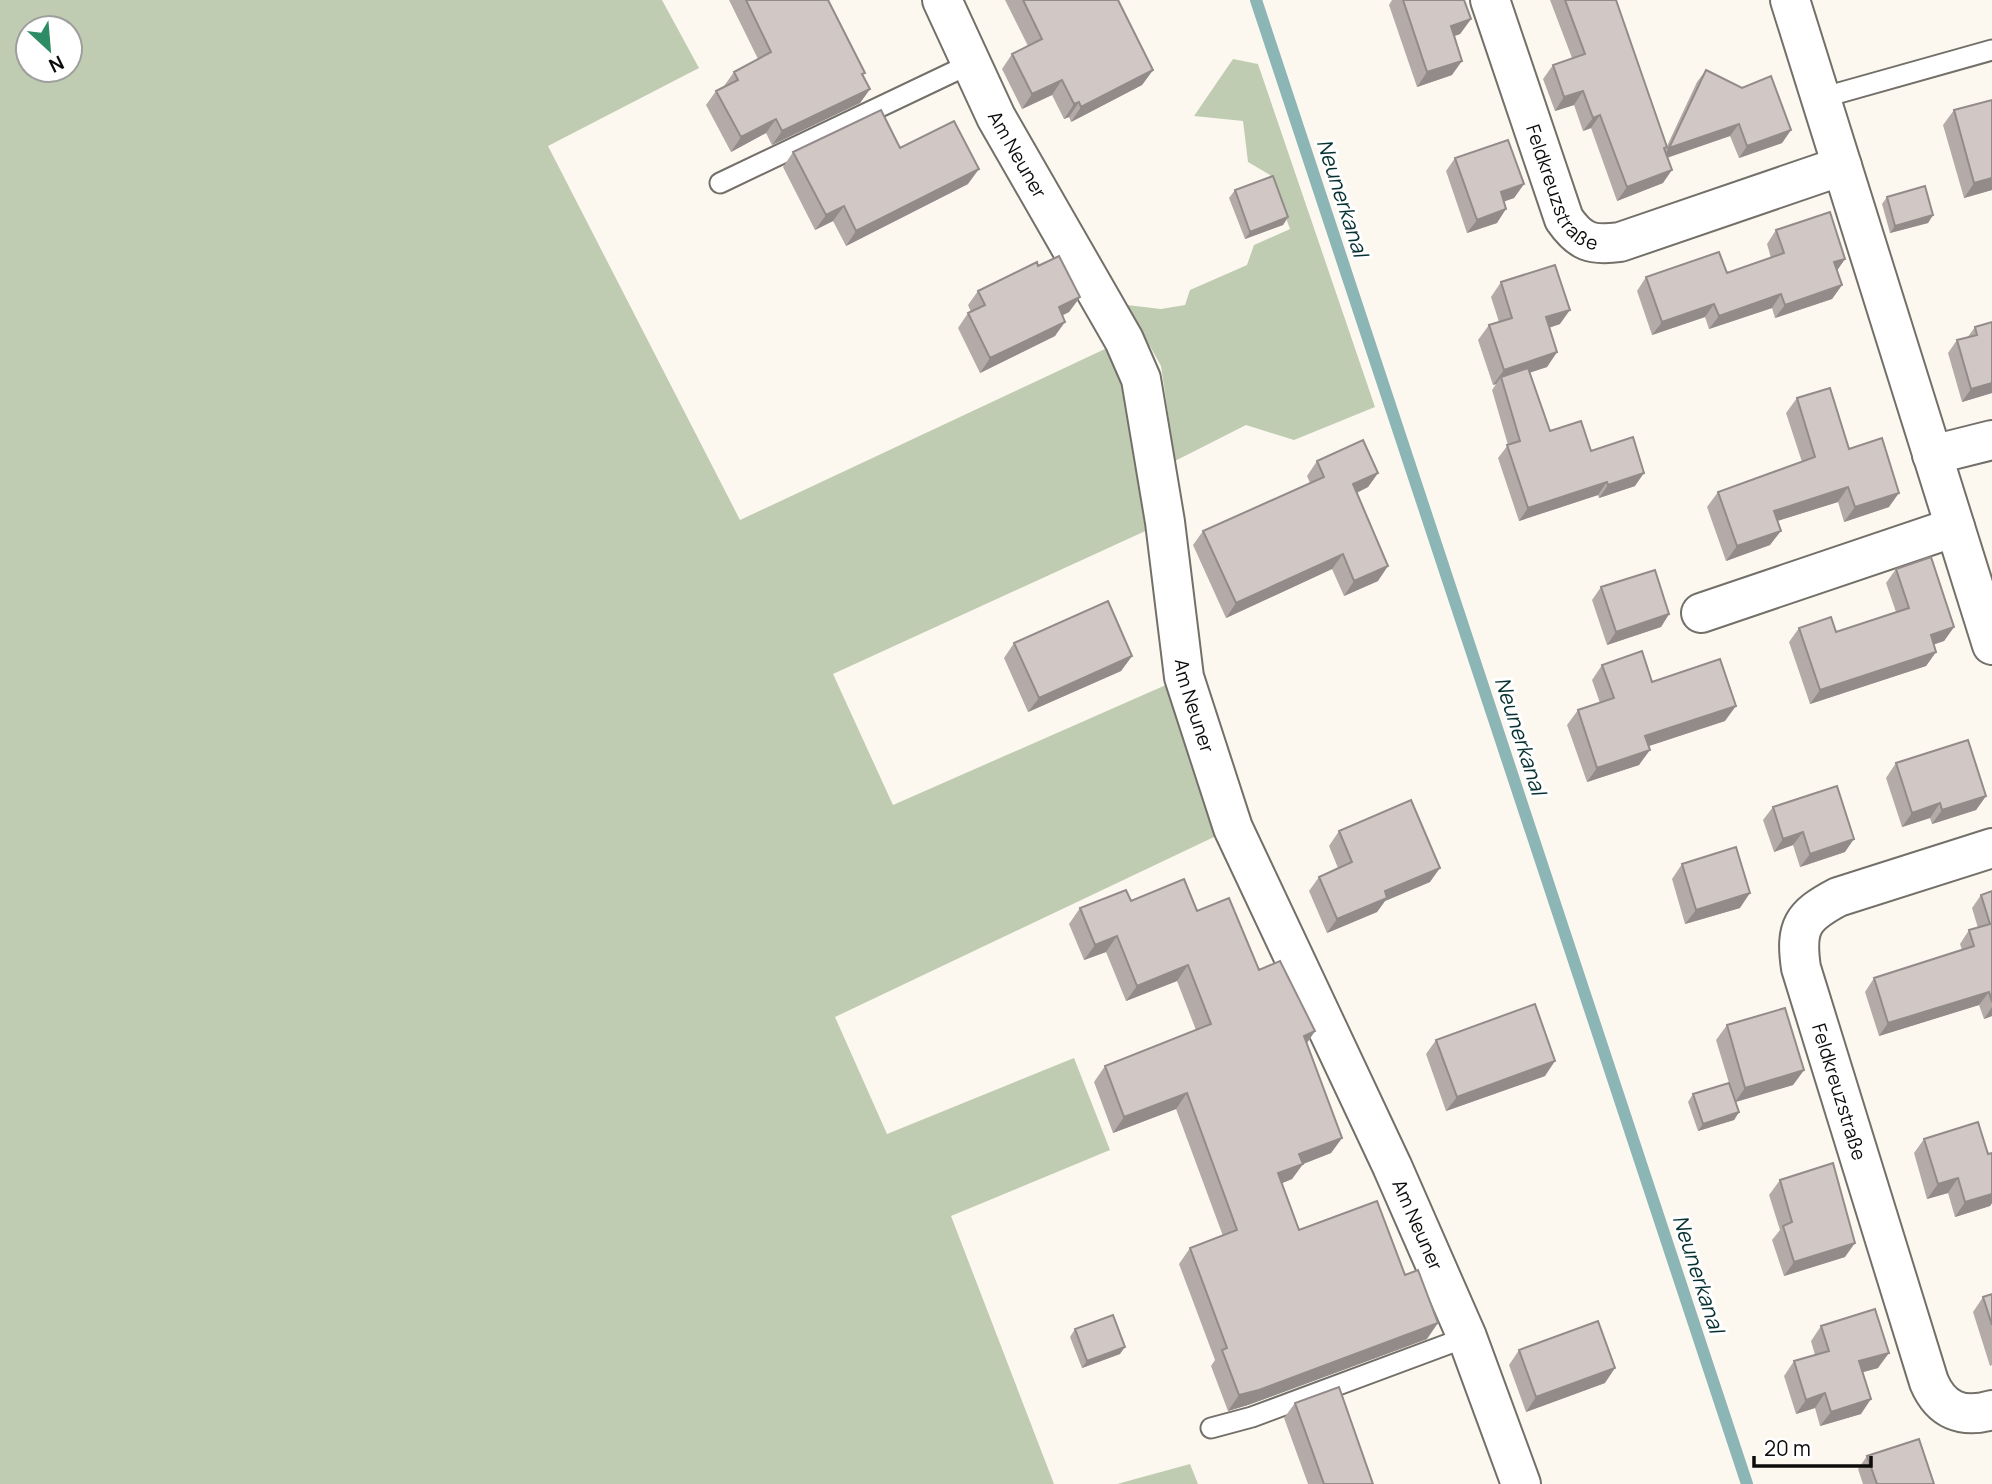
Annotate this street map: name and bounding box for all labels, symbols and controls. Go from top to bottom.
north arrow [14,14,84,84]
text: N [45,50,68,79]
street label: Am Neuner [982,106,1053,203]
street label: Feldkreuzstraße [1520,121,1600,256]
water label: Neunerkanal [1311,135,1376,263]
street label: Am Neuner [1169,658,1221,756]
water label: Neunerkanal [1489,673,1554,801]
street label: Feldkreuzstraße [1806,1020,1873,1163]
street label: Am Neuner [1386,1175,1449,1274]
water label: Neunerkanal [1667,1211,1732,1339]
scale bar [1754,1424,1871,1468]
text: 20 m [1764,1434,1811,1462]

